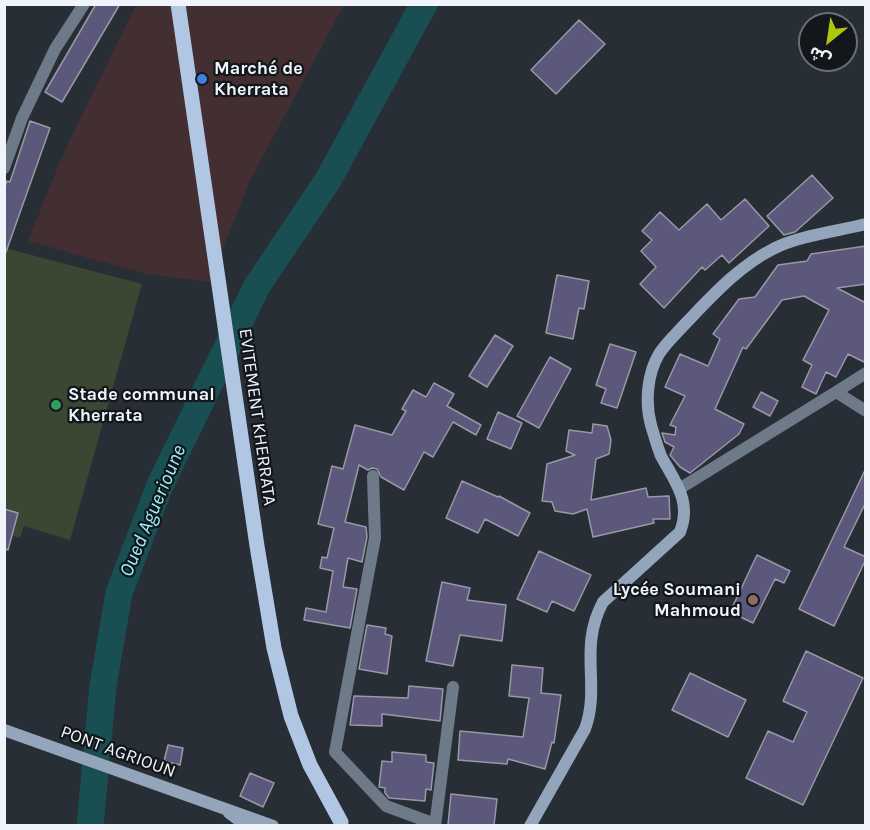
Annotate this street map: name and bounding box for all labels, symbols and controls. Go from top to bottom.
north arrow [798,12,858,72]
text: ش [806,43,834,70]
place label: Marché de Kherrata [214,58,303,100]
marker: Marché de Kherrata [195,72,209,86]
street label: EVITEMENT KHERRATA [234,327,280,507]
place label: Stade communal Kherrata [68,384,215,426]
marker: Stade communal Kherrata [49,398,63,412]
water label: Oued Aguerioune [115,442,191,580]
place label: Lycée Soumani Mahmoud [613,579,741,622]
marker: Lycée Soumani Mahmoud [746,593,760,607]
street label: PONT AGRIOUN [58,721,178,783]

